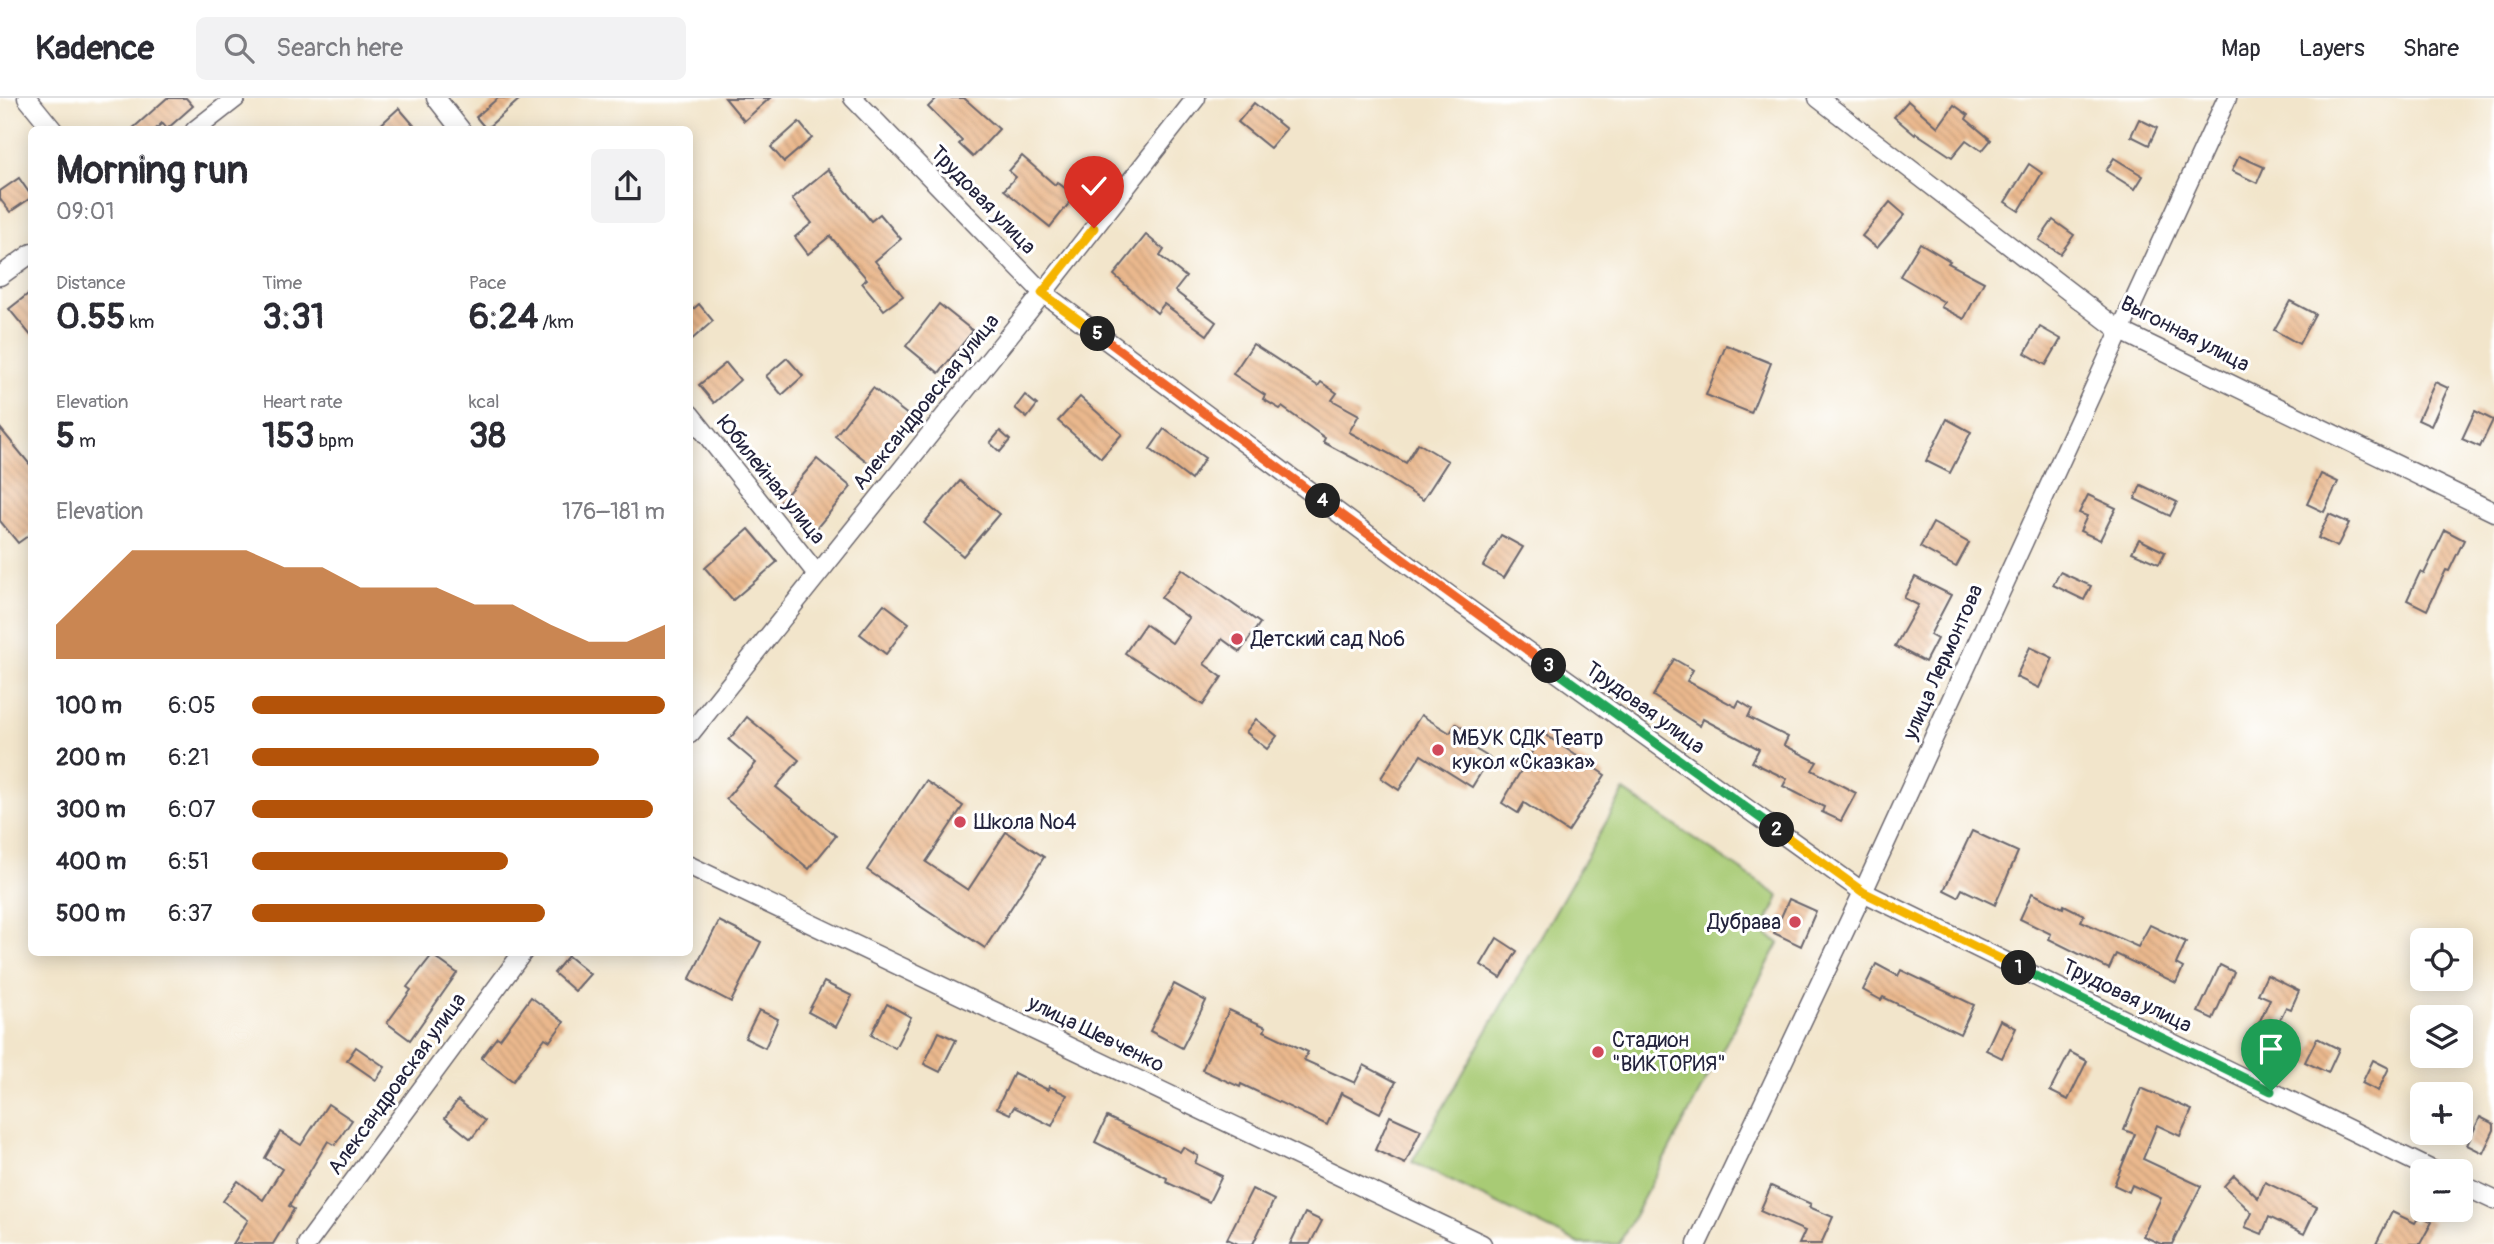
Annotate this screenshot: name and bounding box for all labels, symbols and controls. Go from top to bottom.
search box [196,17,686,80]
text: Kadence [35,28,154,69]
icon: search [220,29,258,67]
text: Search here [276,32,403,64]
text: Map [2221,34,2261,63]
text: Layers [2299,34,2365,63]
text: Share [2403,34,2459,63]
street label: Трудовая улица [924,140,1042,260]
text: Morning run [56,147,248,195]
button: share [591,149,665,223]
pin [1064,156,1124,228]
icon: check [1075,167,1113,205]
text: 09:01 [56,197,114,226]
text: Distance [56,271,125,295]
text: Time [262,271,302,295]
text: Pace [469,271,506,295]
street label: Выгонная улица [2116,290,2254,378]
text: 0.55 [56,295,126,339]
text: 3:31 [262,295,324,339]
text: 6:24 [469,295,538,339]
street label: Александровская улица [847,308,1005,496]
text: km [126,310,154,334]
text: /km [538,310,574,334]
pin: 5 [1080,316,1116,352]
text: 5 [1092,321,1103,345]
text: Elevation [56,390,128,414]
text: Heart rate [262,390,342,414]
text: kcal [469,390,500,414]
street label: Юбилейная улица [711,410,831,550]
text: 5 [56,414,75,458]
text: 153 [262,414,315,458]
text: 38 [469,414,506,458]
text: m [75,429,96,453]
text: bpm [315,429,354,453]
pin: 4 [1306,484,1340,518]
text: 4 [1317,488,1328,512]
text: Elevation [56,497,144,526]
text: 176–181 m [562,497,665,526]
street label: улица Лермонтова [1896,580,1989,745]
place label: Детский сад №6 [1250,626,1405,653]
marker: Детский сад №6 [1229,631,1245,647]
pin: 3 [1532,648,1566,684]
text: 3 [1543,653,1554,677]
street label: Трудовая улица [1580,656,1710,760]
text: 100 m [56,691,122,720]
text: 6:05 [168,691,216,720]
place label: МБУК СДК Театр кукол «Сказка» [1452,725,1603,776]
marker: МБУК СДК Театр кукол «Сказка» [1430,742,1446,758]
text: 200 m [56,743,126,772]
text: 6:21 [168,743,209,772]
text: 300 m [56,795,126,824]
text: 6:07 [168,795,215,824]
place label: Школа №4 [974,809,1076,836]
pin: 2 [1760,812,1795,848]
marker: Школа №4 [952,814,968,830]
text: 2 [1771,817,1782,841]
text: 400 m [56,847,126,876]
text: 6:51 [168,847,209,876]
text: 500 m [56,899,125,928]
text: 6:37 [168,899,213,928]
place label: Дубрава [1707,909,1781,936]
marker: Дубрава [1787,914,1803,930]
map controls [2410,928,2473,1222]
button: locate [2410,928,2473,991]
pin: 1 [2002,950,2036,986]
street label: Трудовая улица [2058,953,2196,1039]
text: 1 [2015,955,2022,979]
street label: Александровская улица [322,988,472,1180]
street label: улица Шевченко [1023,989,1169,1079]
button: layers [2410,1005,2473,1068]
pin [2241,1019,2301,1091]
place label: Стадион "ВИКТОРИЯ" [1612,1027,1726,1078]
icon: arrive [2252,1030,2290,1068]
marker: Стадион "ВИКТОРИЯ" [1590,1044,1606,1060]
button: + [2410,1082,2473,1145]
button: − [2410,1159,2473,1222]

